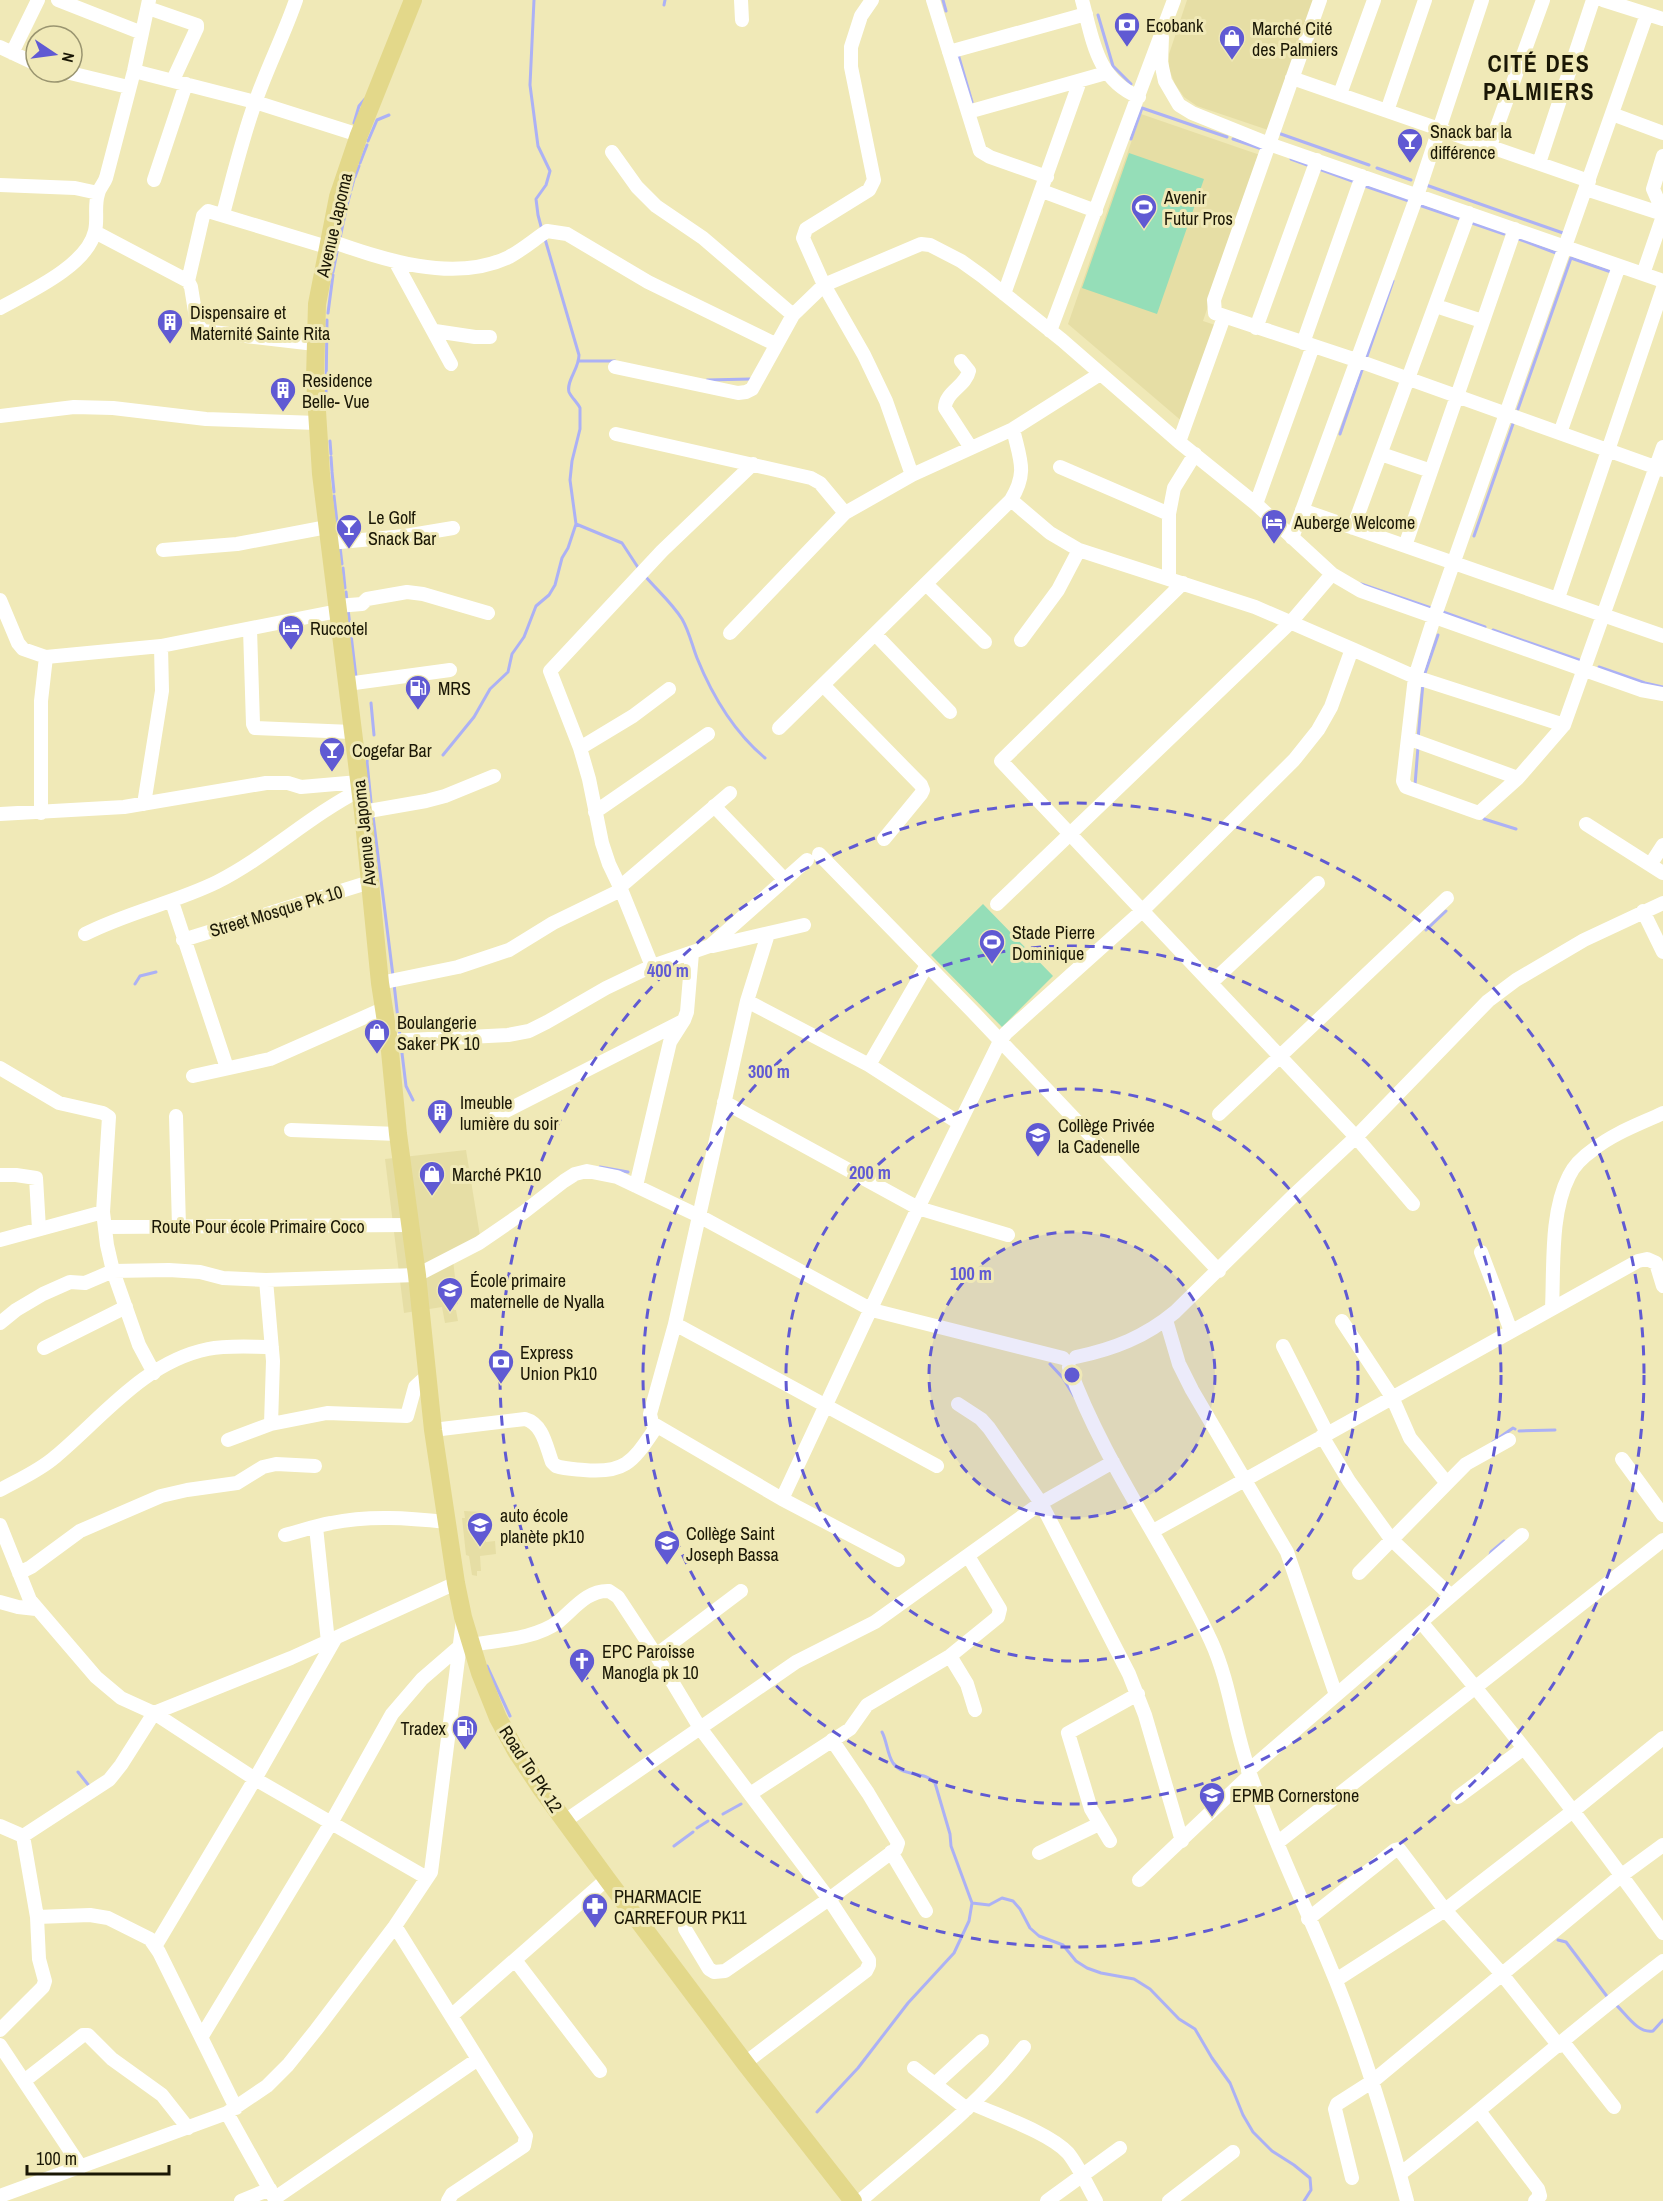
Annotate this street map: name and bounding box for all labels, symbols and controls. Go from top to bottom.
bank icon: Ecobank [1112,10,1142,48]
place label: Ecobank [1146,13,1204,38]
place label: Marché Cité des Palmiers [1252,16,1338,62]
shop icon: Marché Cité des Palmiers [1217,23,1247,61]
north arrow [24,24,84,84]
district label: CITÉ DES PALMIERS [1483,47,1595,107]
text: N [57,50,80,64]
place label: Snack bar la différence [1430,119,1512,165]
bar icon: Snack bar la différence [1395,126,1425,164]
street label: Avenue Japoma [310,170,358,281]
place label: Avenir Futur Pros [1163,185,1233,231]
sports icon: Avenir Futur Pros [1129,192,1159,230]
place label: Dispensaire et Maternité Sainte Rita [190,300,330,346]
building icon: Dispensaire et Maternité Sainte Rita [155,307,185,345]
place label: Residence Belle- Vue [302,368,373,414]
building icon: Residence Belle- Vue [268,375,298,413]
place label: Le Golf Snack Bar [368,505,436,551]
hotel icon: Auberge Welcome [1259,507,1289,545]
place label: Auberge Welcome [1293,510,1415,535]
bar icon: Le Golf Snack Bar [334,512,364,550]
hotel icon: Ruccotel [276,613,306,651]
place label: Ruccotel [310,616,367,641]
fuel station icon: MRS [403,673,433,711]
place label: MRS [438,676,471,701]
bar icon: Cogefar Bar [317,735,347,773]
place label: Cogefar Bar [352,738,432,763]
street label: Avenue Japoma [346,779,382,888]
street label: Street Mosque Pk 10 [206,879,346,943]
place label: Stade Pierre Dominique [1012,920,1095,966]
sports icon: Stade Pierre Dominique [977,927,1007,965]
text: 400 m [647,958,689,983]
place label: Boulangerie Saker PK 10 [397,1010,480,1056]
shop icon: Boulangerie Saker PK 10 [362,1017,392,1055]
text: 300 m [748,1059,790,1084]
place label: Imeuble lumière du soir [460,1090,559,1136]
building icon: Imeuble lumière du soir [425,1097,455,1135]
place label: Collège Privée la Cadenelle [1058,1113,1155,1159]
school or university icon: Collège Privée la Cadenelle [1023,1120,1053,1158]
shop icon: Marché PK10 [417,1159,447,1197]
text: 200 m [849,1160,891,1185]
place label: Marché PK10 [452,1162,541,1187]
street label: Route Pour école Primaire Coco [151,1214,365,1239]
text: 100 m [950,1261,992,1286]
place label: École primaire maternelle de Nyalla [470,1268,605,1314]
school or university icon: École primaire maternelle de Nyalla [435,1275,465,1313]
place label: Express Union Pk10 [520,1340,597,1386]
bank icon: Express Union Pk10 [486,1347,516,1385]
centre of rings [1062,1365,1082,1385]
place label: auto école planète pk10 [500,1503,585,1549]
school or university icon: auto école planète pk10 [465,1510,495,1548]
place label: Collège Saint Joseph Bassa [686,1521,779,1567]
school or university icon: Collège Saint Joseph Bassa [652,1528,682,1566]
place label: EPC Paroisse Manogla pk 10 [602,1639,699,1685]
church icon: EPC Paroisse Manogla pk 10 [567,1646,597,1684]
fuel station icon: Tradex [450,1713,480,1751]
place label: Tradex [401,1716,447,1741]
street label: Road To PK 12 [494,1721,568,1817]
school or university icon: EPMB Cornerstone [1197,1780,1227,1818]
place label: EPMB Cornerstone [1232,1783,1359,1808]
place label: PHARMACIE CARREFOUR PK11 [614,1884,747,1930]
pharmacy icon: PHARMACIE CARREFOUR PK11 [580,1891,610,1929]
scale bar [27,2138,170,2176]
text: 100 m [36,2146,77,2171]

